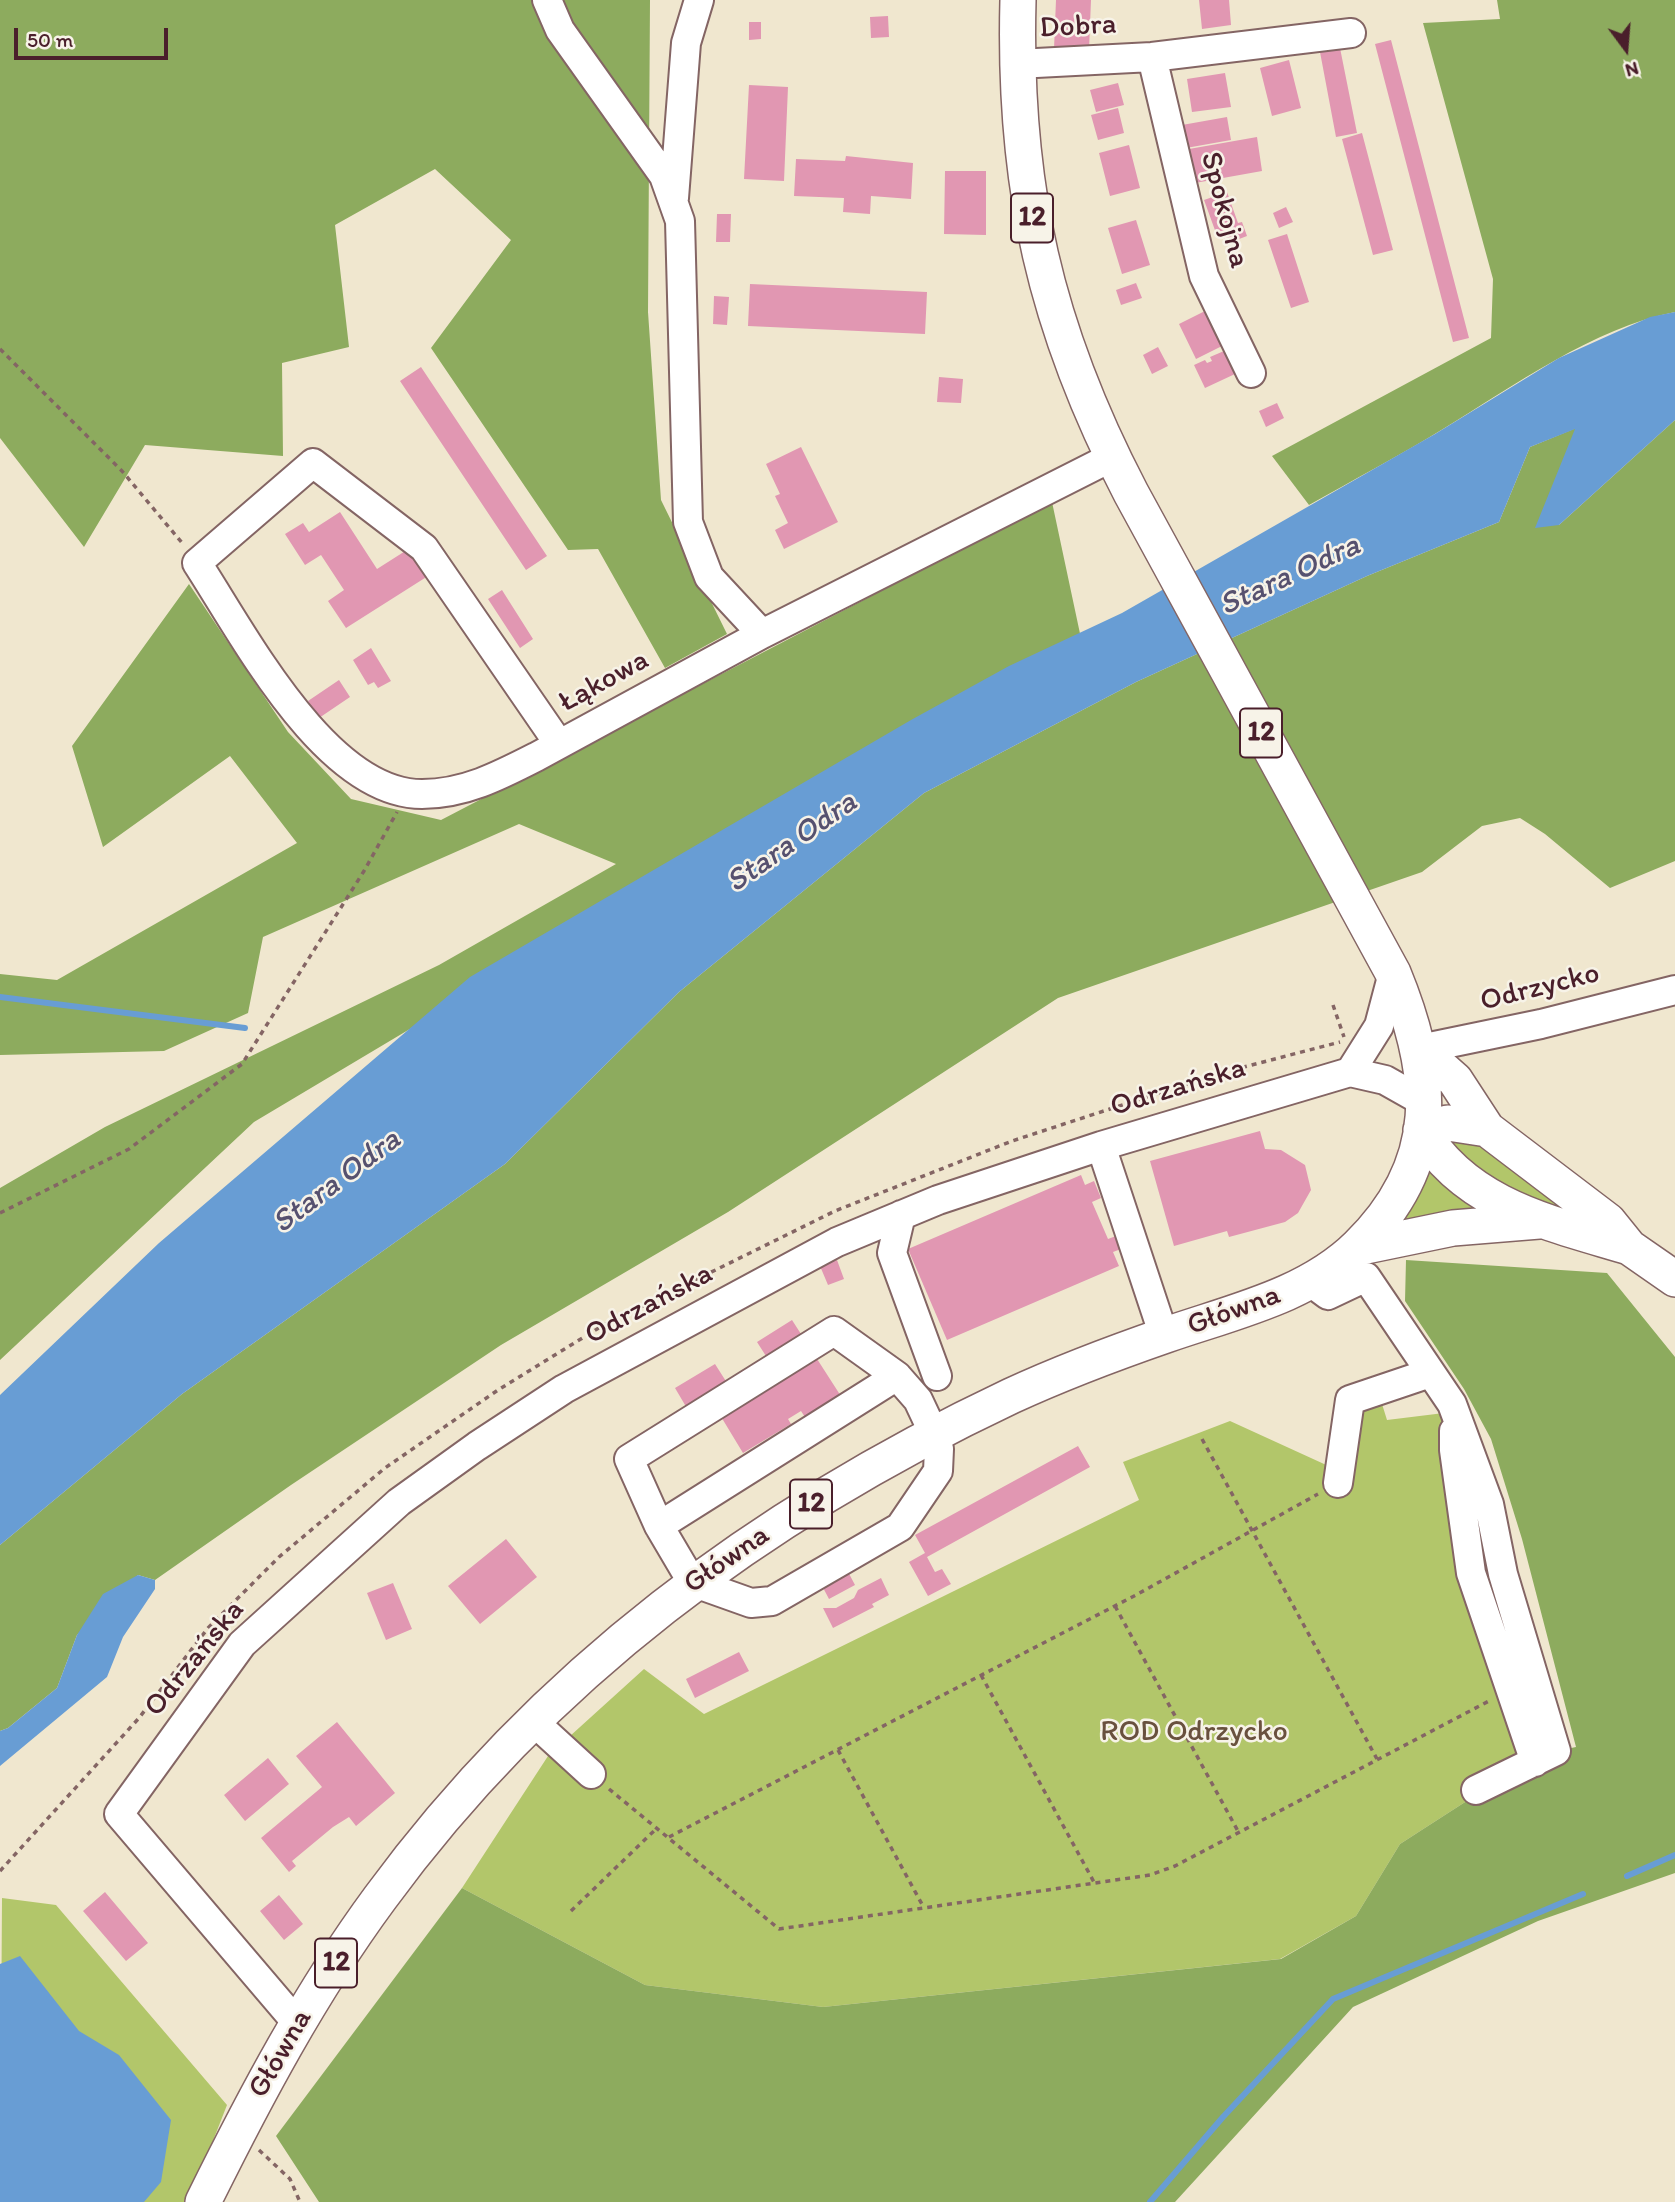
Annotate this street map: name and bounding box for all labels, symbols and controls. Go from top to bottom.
street label: Dobra [1039,7,1117,47]
scale bar [18,14,172,58]
north arrow [1591,14,1661,84]
text: 50 m [27,27,73,52]
text: N [1623,57,1641,82]
street label: Spokojna [1191,148,1257,272]
road number: 12 [1011,194,1053,242]
water label: Stara Odra [1213,527,1367,625]
street label: Łąkowa [553,643,655,721]
road number: 12 [1240,708,1282,758]
water label: Stara Odra [719,784,865,902]
street label: Odrzycko [1477,956,1603,1020]
street label: Odrzańska [1106,1050,1250,1126]
water label: Stara Odra [265,1121,409,1243]
street label: Odrzańska [579,1256,719,1354]
street label: Główna [1182,1278,1286,1344]
road number: 12 [790,1480,832,1528]
street label: Główna [677,1518,777,1602]
street label: Odrzańska [137,1594,253,1724]
park label: ROD Odrzycko [1100,1714,1288,1750]
road number: 12 [315,1938,357,1988]
street label: Główna [241,2003,321,2105]

